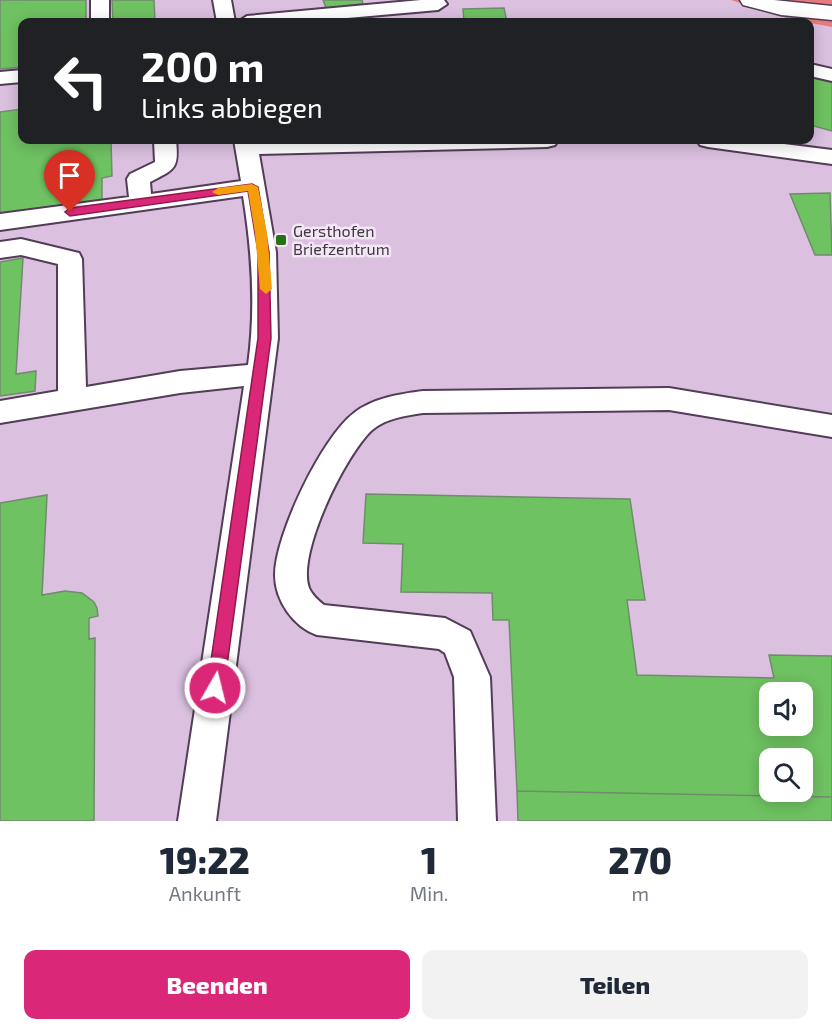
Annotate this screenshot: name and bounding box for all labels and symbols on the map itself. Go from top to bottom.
pin [44,150,95,212]
place label: Gersthofen Briefzentrum [293,221,390,258]
marker: Gersthofen Briefzentrum [274,233,288,247]
position arrow [183,656,247,720]

